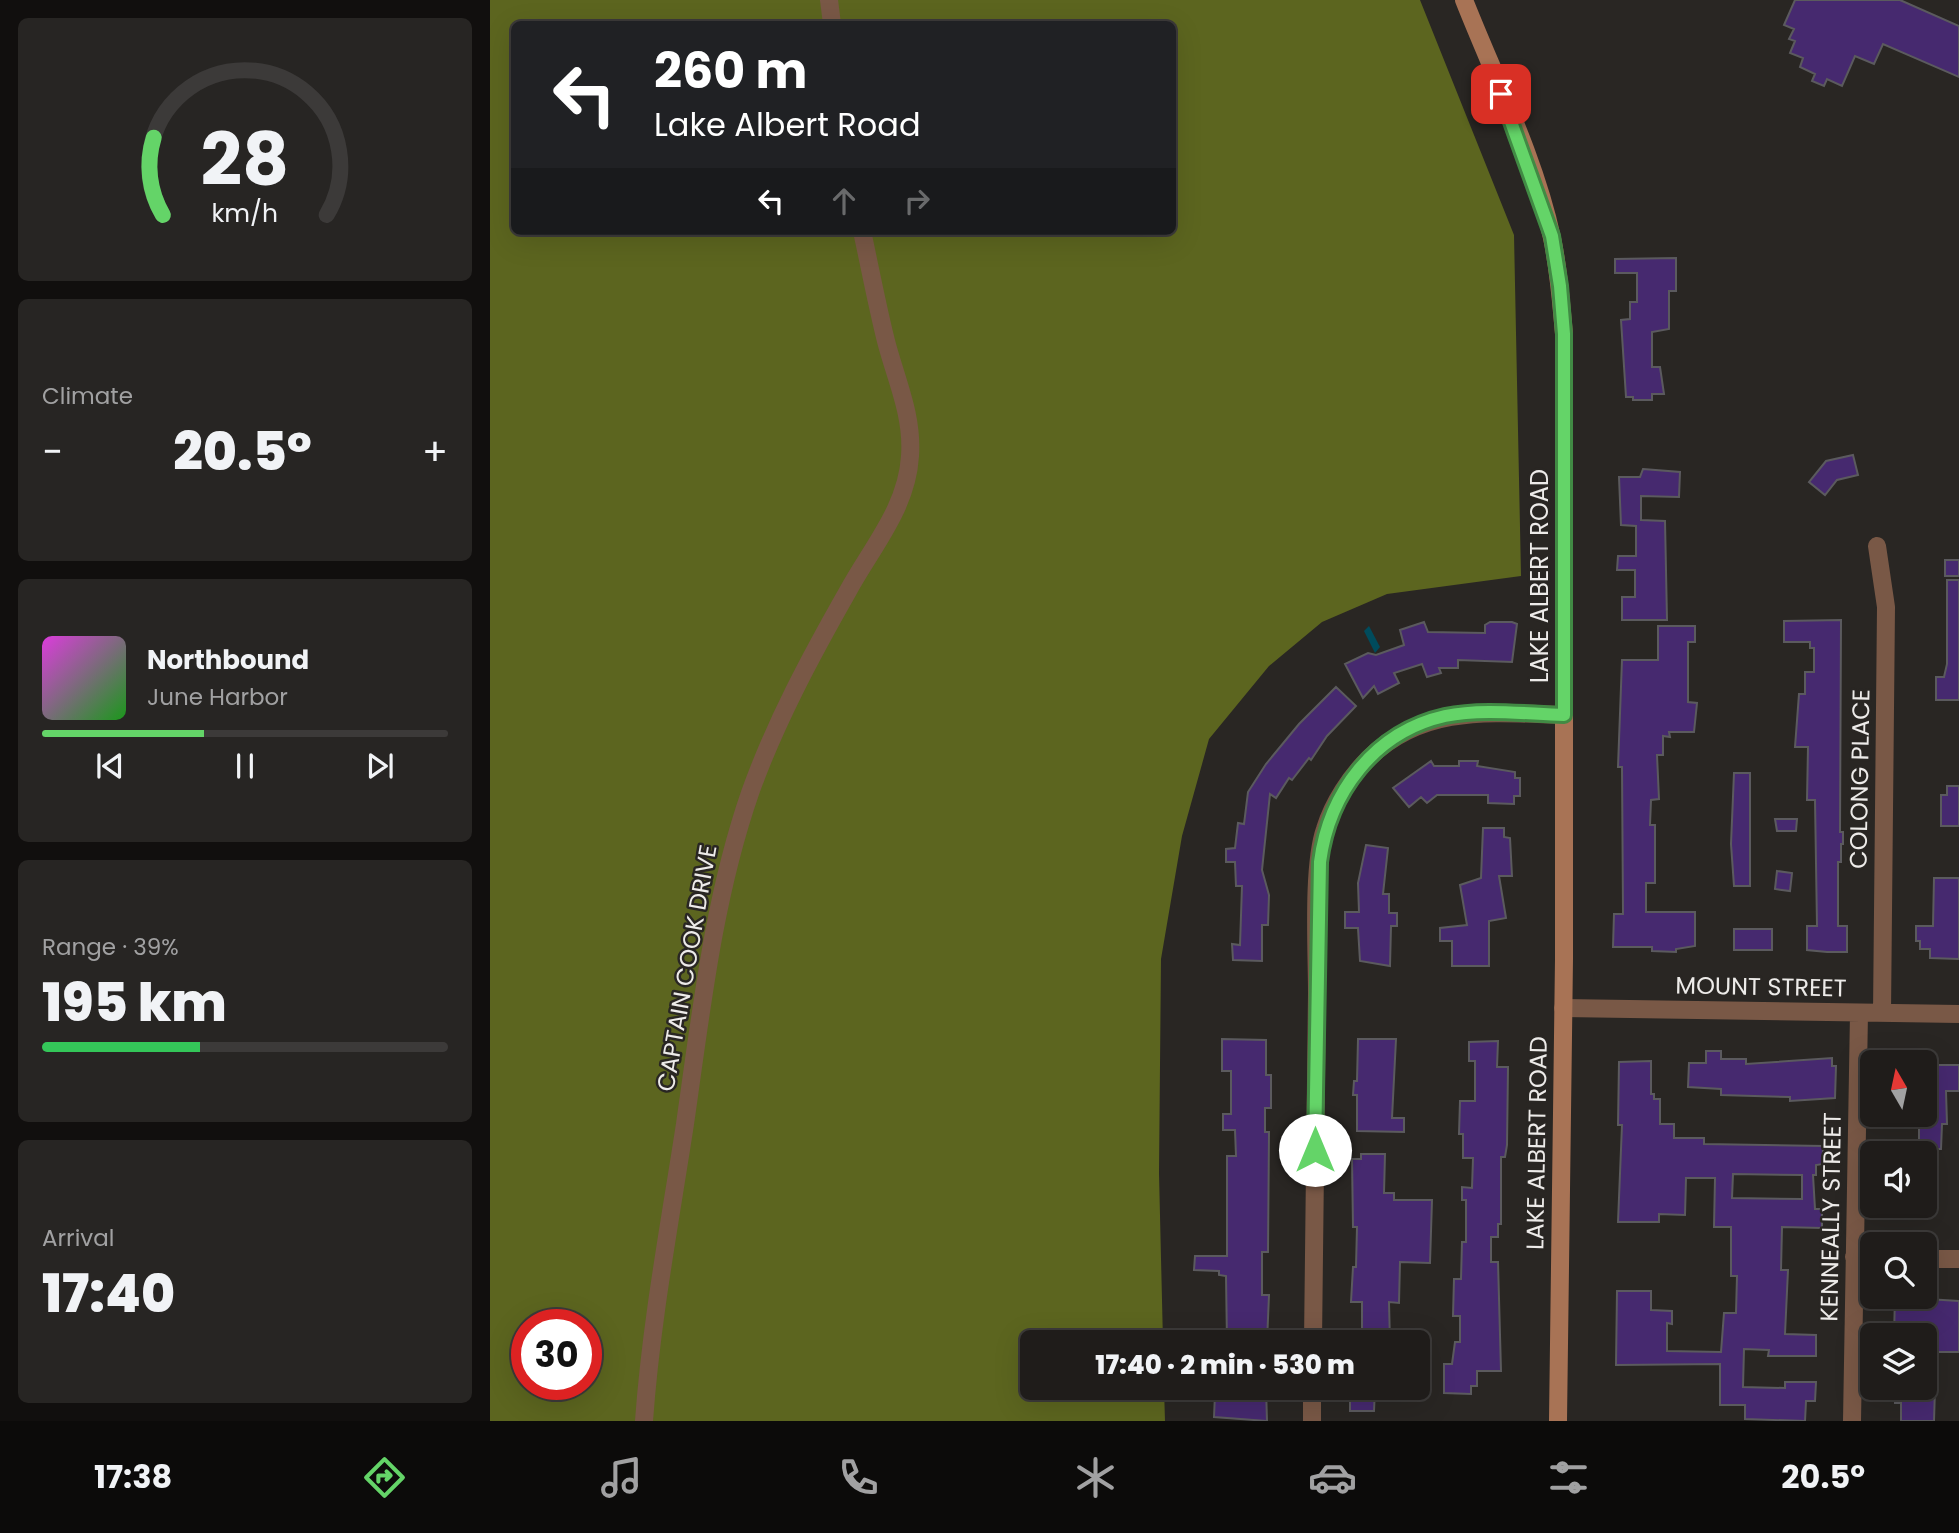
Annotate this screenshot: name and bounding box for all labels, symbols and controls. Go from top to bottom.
text: 260 m [654,37,807,105]
icon: left [539,49,630,140]
pin [1471,64,1531,124]
icon: arrive [1482,75,1520,113]
text: Lake Albert Road [654,102,921,147]
text: 28 [201,110,289,211]
icon: left [752,182,790,220]
icon: ahead [825,182,863,220]
icon: right [898,182,936,220]
text: km/h [212,196,278,231]
text: Climate [42,380,133,412]
text: 20.5° [173,415,312,488]
text: − [42,425,63,478]
text: + [422,425,448,478]
street label: LAKE ALBERT ROAD [1523,469,1556,683]
text: Northbound [147,642,309,678]
text: June Harbor [147,681,288,713]
street label: COLONG PLACE [1841,689,1878,869]
icon: previous [91,747,129,785]
icon: pause [226,747,264,785]
icon: next [361,747,399,785]
street label: CAPTAIN COOK DRIVE [649,842,724,1094]
text: Range · 39% [42,931,179,963]
text: 195 km [42,966,227,1039]
street label: MOUNT STREET [1675,969,1847,1004]
street label: LAKE ALBERT ROAD [1518,1036,1555,1250]
north arrow [1860,1050,1937,1127]
map controls [1860,1050,1937,1400]
street label: KENNEALLY STREET [1812,1112,1849,1322]
position arrow [1278,1113,1352,1187]
button: sound [1860,1141,1937,1218]
text: Arrival [42,1222,114,1254]
button: search [1860,1232,1937,1309]
text: 17:40 [42,1257,175,1330]
speed limit sign: 30 [511,1309,602,1400]
button: layers [1860,1323,1937,1400]
text: 17:40 · 2 min · 530 m [1095,1347,1355,1383]
icon: directions [360,1453,409,1502]
icon: music [597,1453,646,1502]
icon: phone [834,1453,883,1502]
icon: climate [1071,1453,1120,1502]
icon: car [1308,1453,1357,1502]
icon: filters [1544,1453,1593,1502]
text: 17:38 [94,1454,172,1499]
text: 20.5° [1781,1454,1865,1499]

